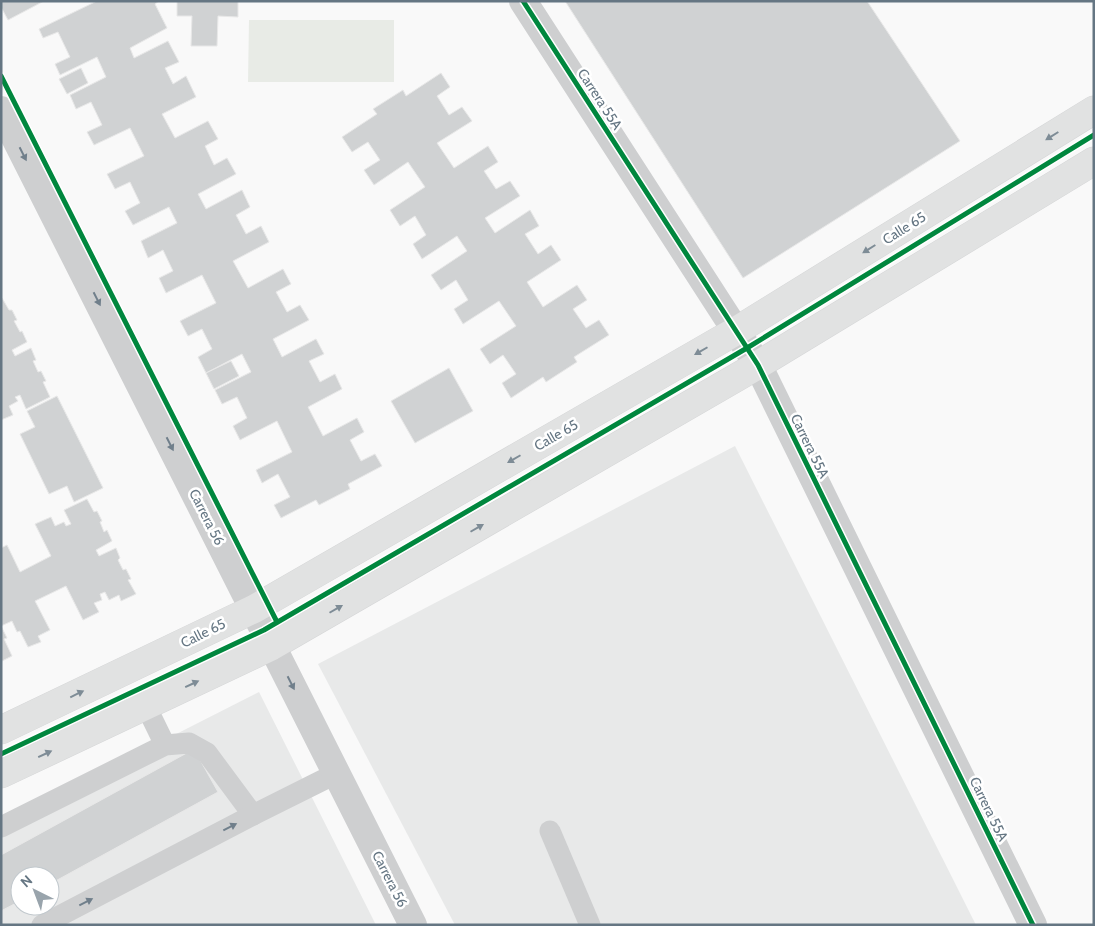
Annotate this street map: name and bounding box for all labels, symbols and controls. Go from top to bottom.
street label: Carrera 55A [574,65,627,133]
one-way arrow [1046,131,1059,140]
one-way arrow [19,147,27,161]
street label: Calle 65 [879,208,929,248]
one-way arrow [863,244,876,253]
one-way arrow [93,292,101,306]
one-way arrow [694,347,707,356]
street label: Carrera 55A [787,411,833,481]
street label: Calle 65 [531,415,581,455]
one-way arrow [166,437,174,451]
one-way arrow [508,454,521,463]
street label: Carrera 56 [185,486,229,548]
one-way arrow [470,523,483,532]
one-way arrow [330,604,343,613]
street label: Calle 65 [178,614,228,652]
one-way arrow [287,675,295,690]
one-way arrow [185,680,199,688]
one-way arrow [70,689,84,697]
one-way arrow [38,749,52,757]
street label: Carrera 55A [966,774,1012,844]
one-way arrow [223,823,237,831]
street label: Carrera 56 [368,848,412,910]
north arrow [10,866,60,916]
text: N [17,871,36,891]
one-way arrow [78,898,93,906]

